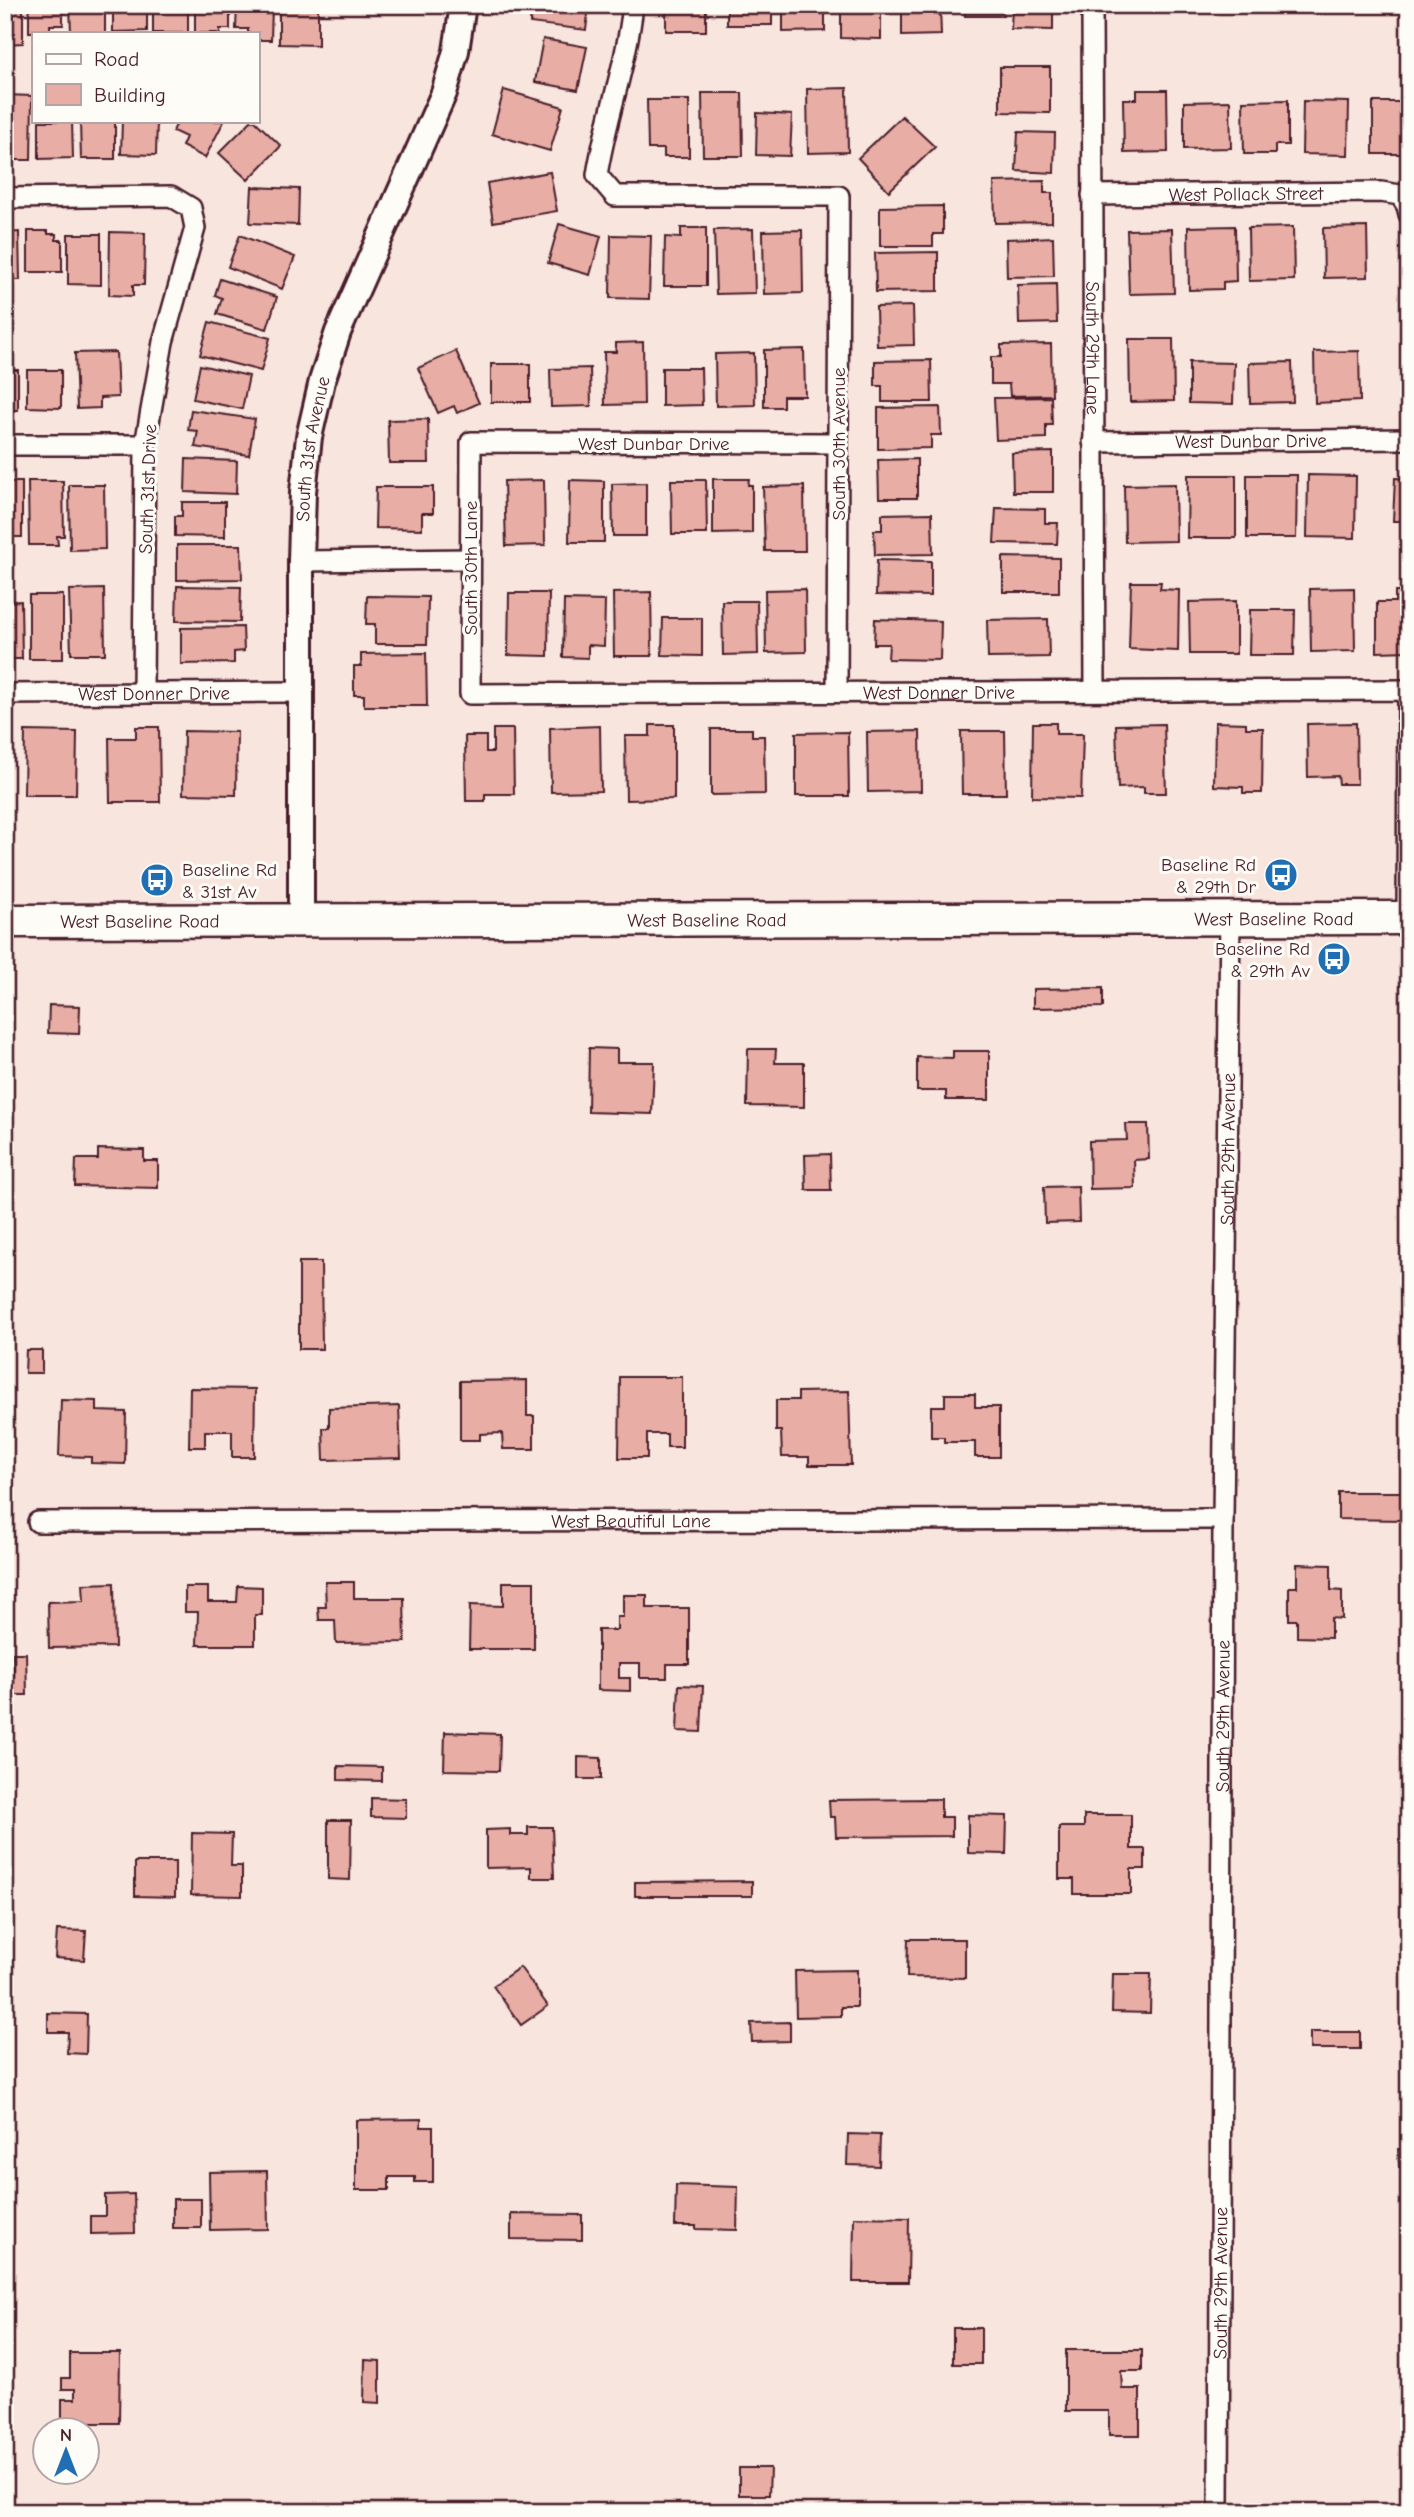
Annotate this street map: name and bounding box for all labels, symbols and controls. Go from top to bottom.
legend [32,32,259,122]
text: Road [94,47,139,71]
text: Building [94,83,166,107]
street label: West Pollack Street [1168,183,1324,206]
street label: South 29th Lane [1081,281,1104,415]
street label: South 30th Avenue [828,367,850,521]
street label: South 31st Avenue [292,374,335,522]
street label: South 31st Drive [135,424,161,554]
street label: West Dunbar Drive [1175,430,1327,453]
street label: West Dunbar Drive [578,433,730,455]
street label: South 30th Lane [460,501,482,635]
street label: West Donner Drive [78,682,230,706]
street label: West Donner Drive [863,682,1015,704]
place label: Baseline Rd & 29th Dr [1161,854,1256,898]
bus stop icon: Baseline Rd & 29th Dr [1262,856,1300,894]
place label: Baseline Rd & 31st Av [182,859,277,903]
bus stop icon: Baseline Rd & 31st Av [138,861,176,899]
street label: West Baseline Road [1194,908,1354,930]
street label: West Baseline Road [627,909,787,932]
street label: West Baseline Road [60,911,220,933]
place label: Baseline Rd & 29th Av [1215,938,1310,982]
bus stop icon: Baseline Rd & 29th Av [1315,940,1353,978]
street label: South 29th Avenue [1216,1073,1240,1225]
street label: West Beautiful Lane [551,1510,711,1533]
street label: South 29th Avenue [1212,1640,1235,1792]
street label: South 29th Avenue [1210,2207,1232,2359]
north arrow [32,2416,102,2486]
text: N [60,2424,72,2446]

